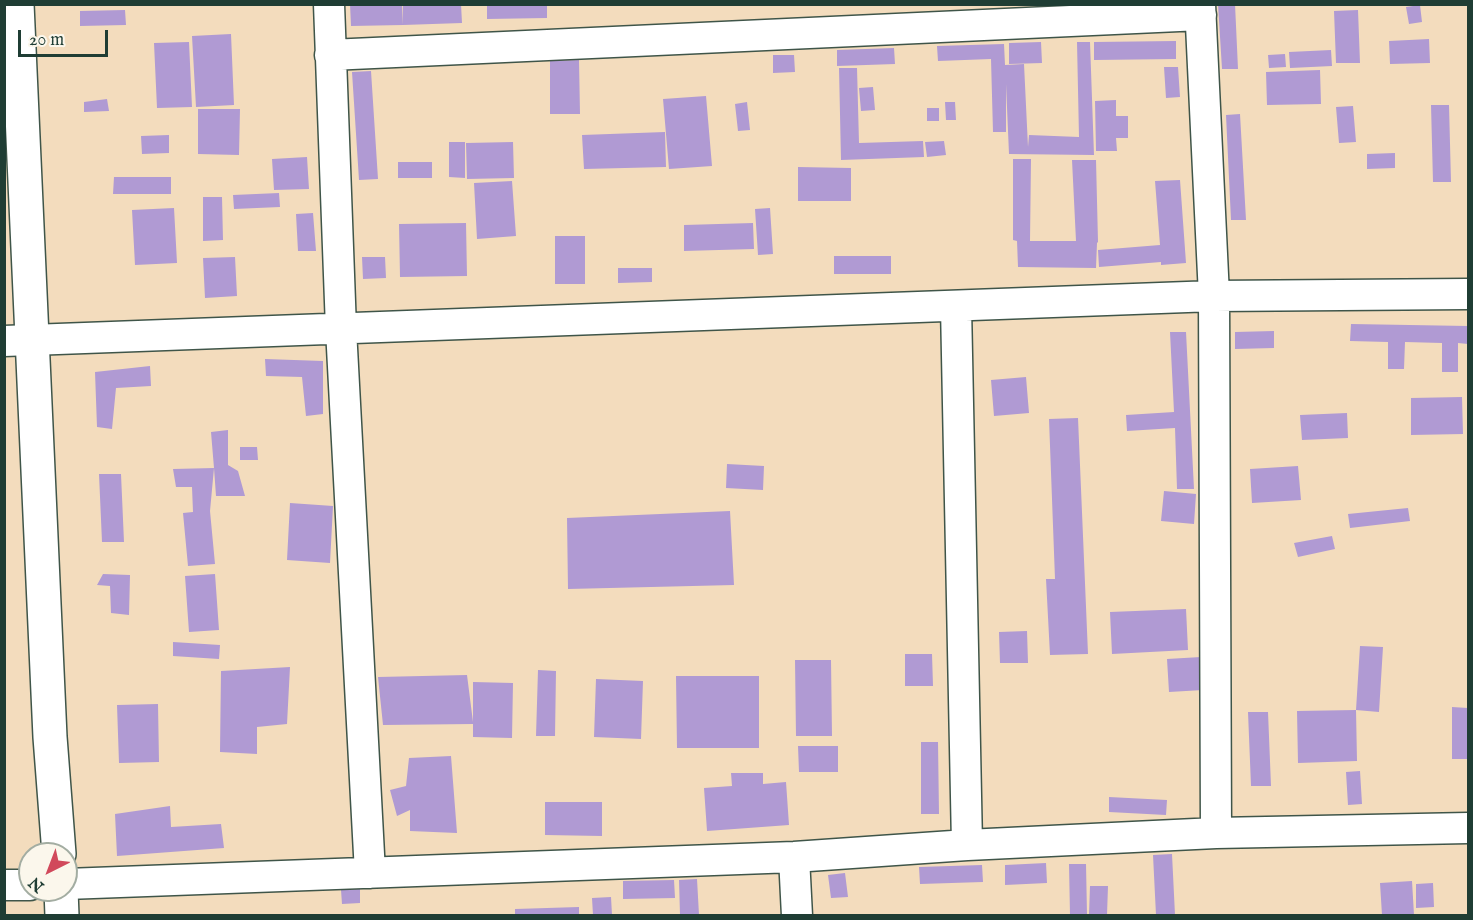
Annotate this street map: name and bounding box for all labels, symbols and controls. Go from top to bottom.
scale bar [21,18,111,56]
text: 20 m [29,29,64,52]
north arrow [18,842,78,902]
text: N [25,872,49,896]

